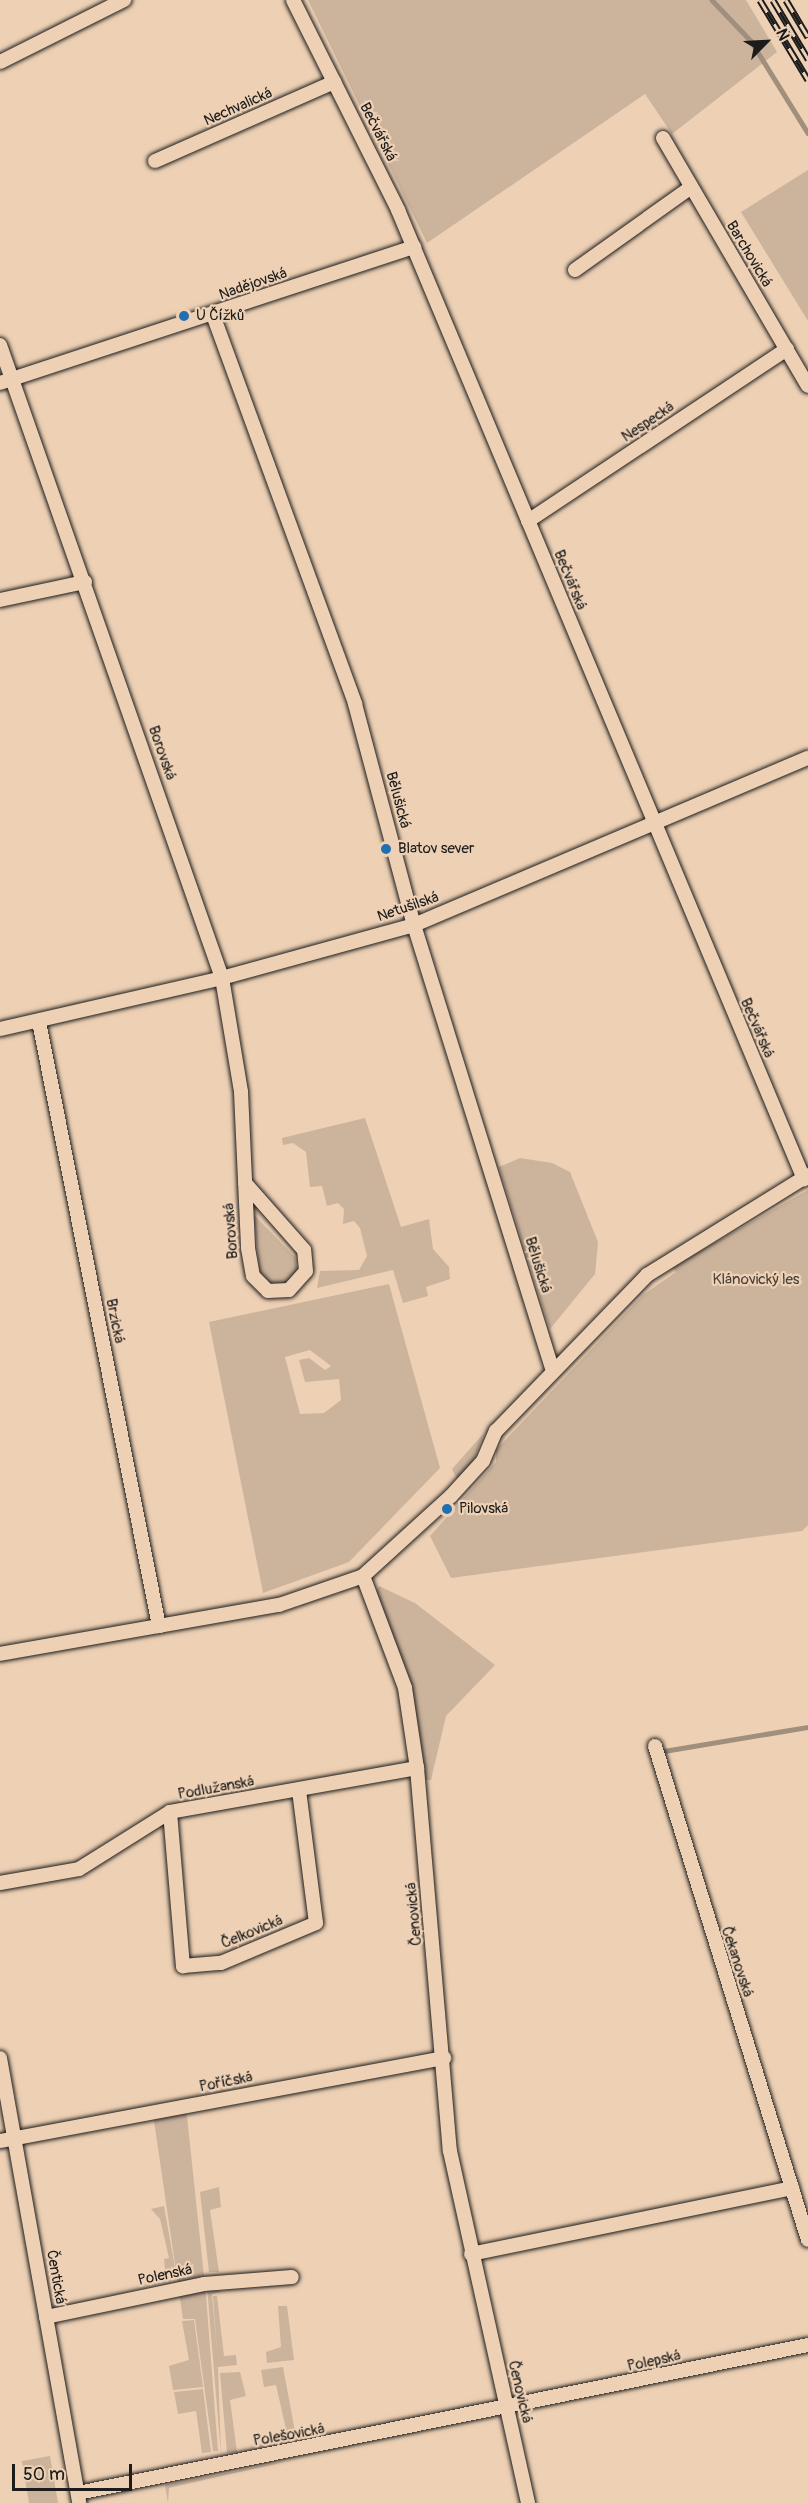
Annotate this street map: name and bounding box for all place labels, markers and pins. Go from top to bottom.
place label: U Čížků [196,307,245,325]
marker: U Čížků [177,309,191,323]
place label: Blatov sever [398,840,474,858]
marker: Blatov sever [379,842,393,856]
place label: Pilovská [459,1500,508,1518]
marker: Pilovská [440,1502,454,1516]

